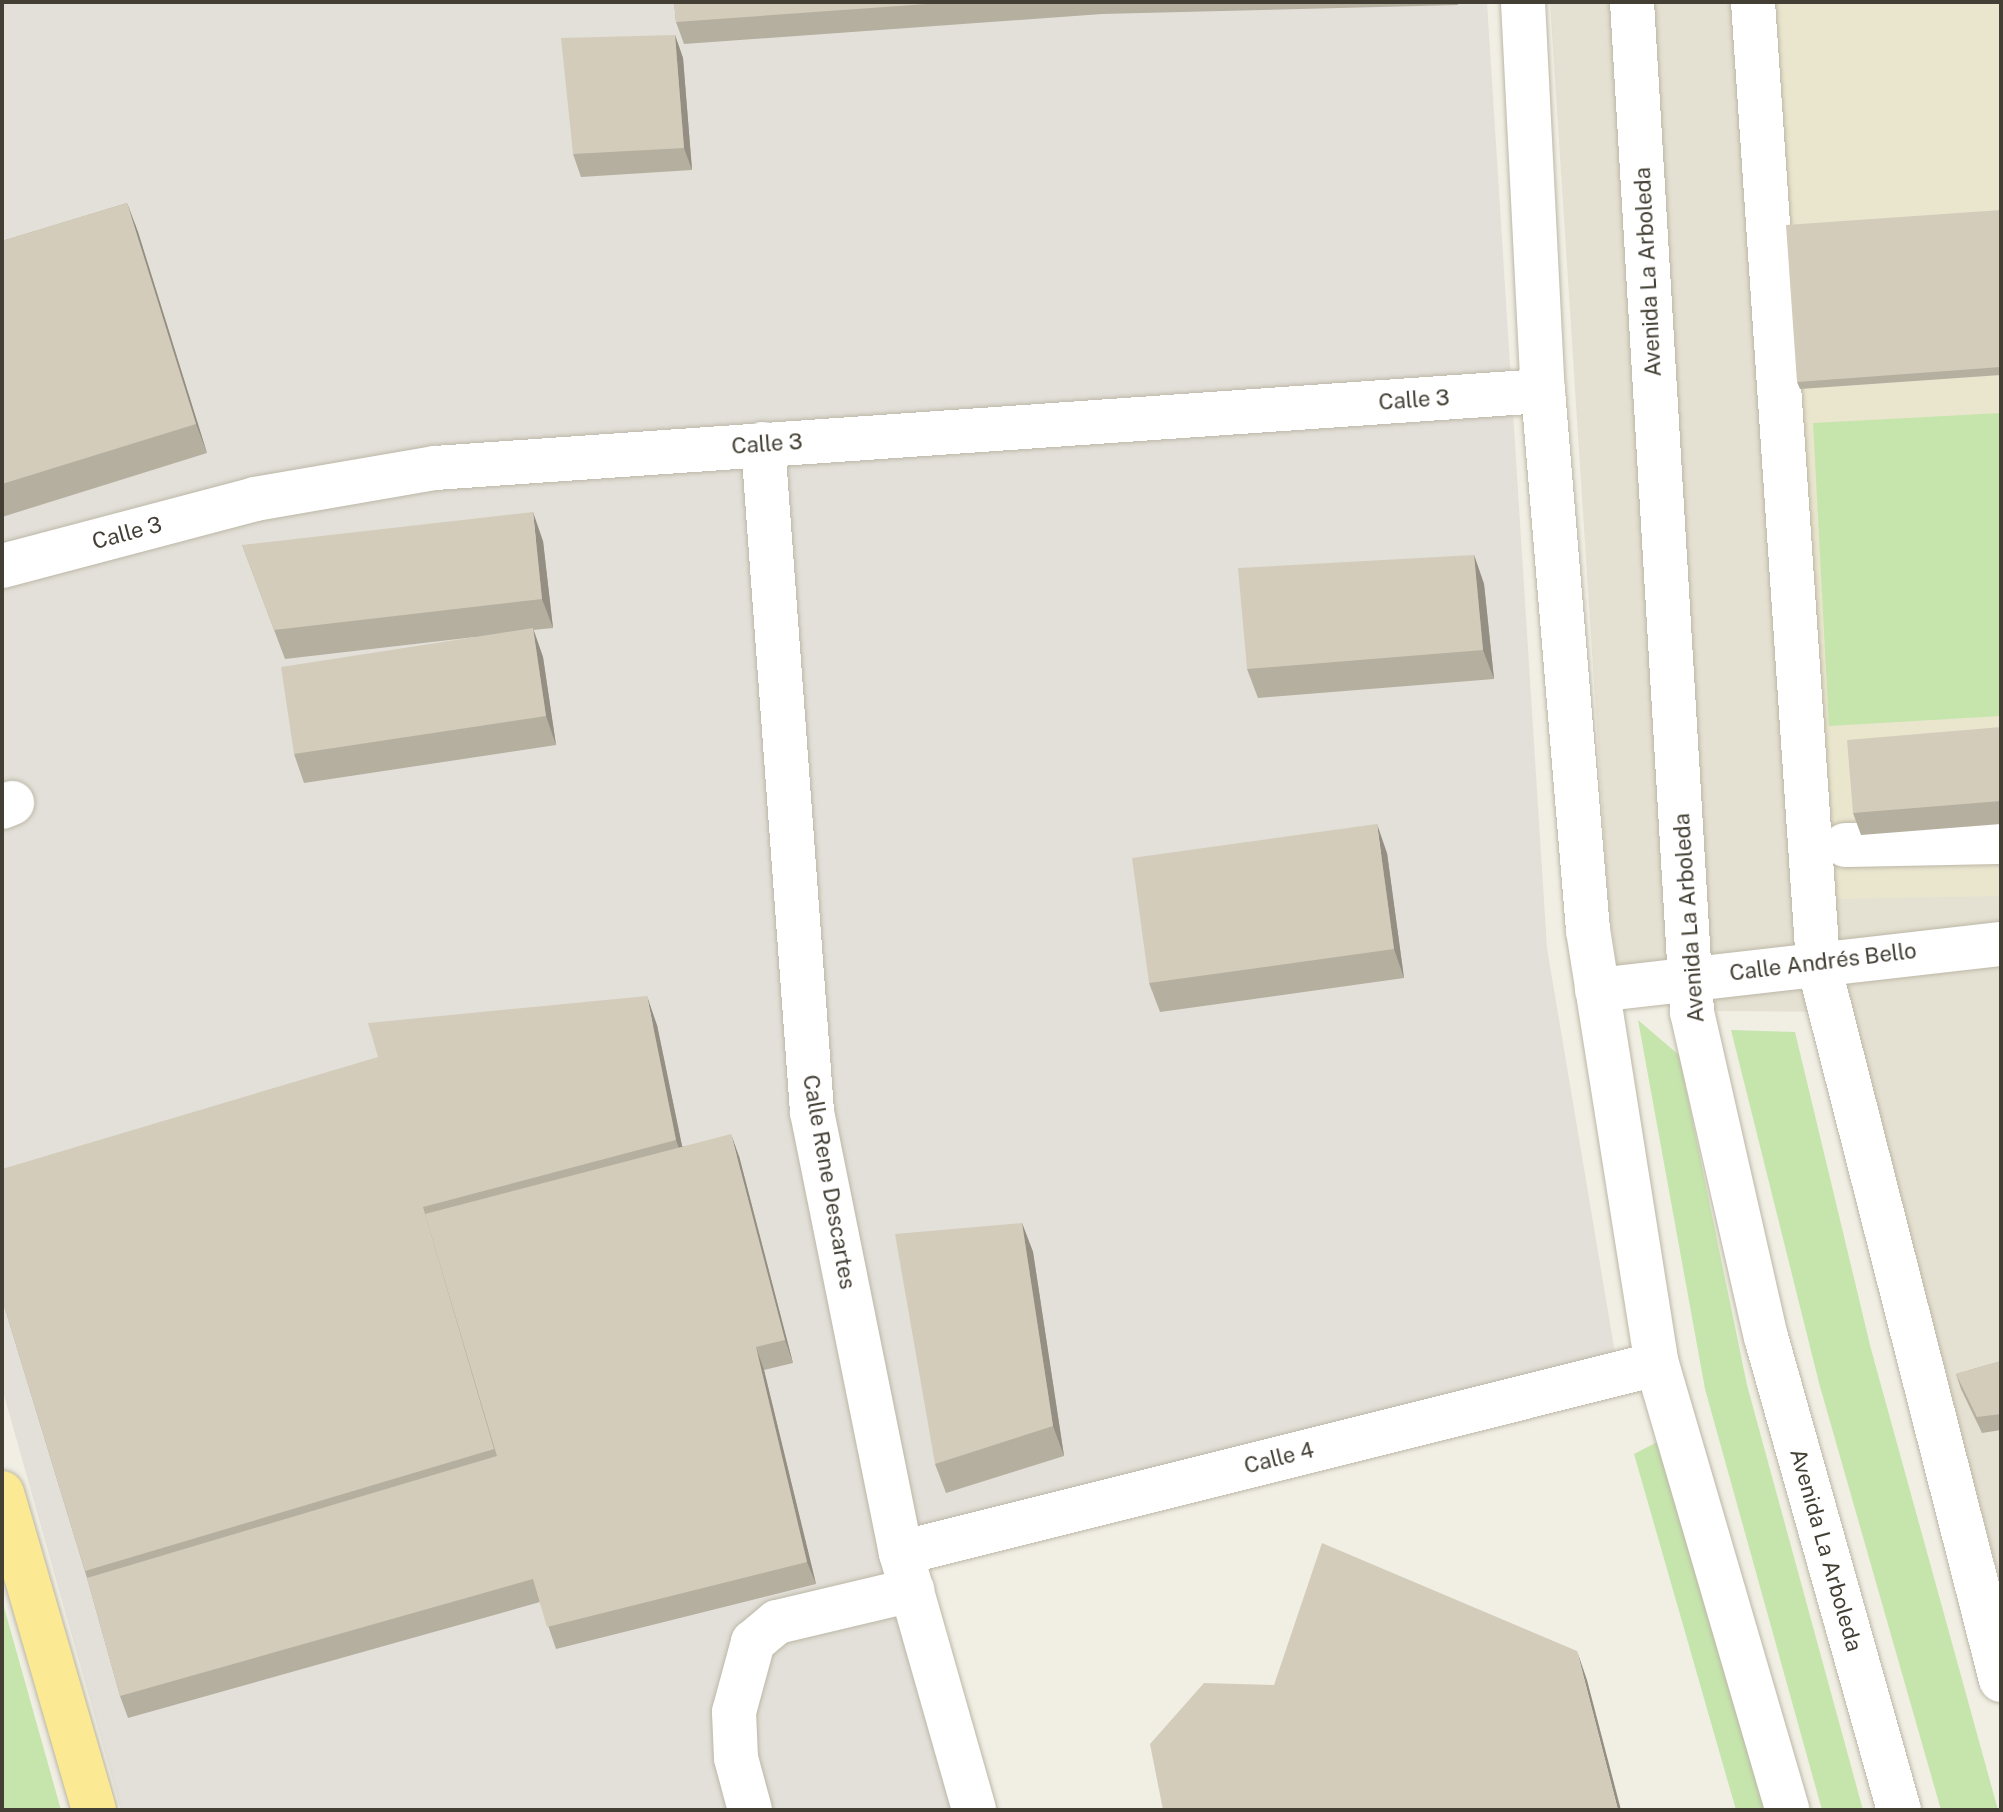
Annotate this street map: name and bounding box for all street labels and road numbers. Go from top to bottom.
street label: Avenida La Arboleda [1629,166,1667,378]
street label: Calle 3 [1378,384,1450,416]
street label: Calle 3 [731,428,803,460]
street label: Calle 3 [89,511,165,555]
street label: Avenida La Arboleda [1669,812,1709,1024]
street label: Calle Andrés Bello [1728,937,1918,987]
street label: Calle Rene Descartes [797,1073,861,1291]
street label: Calle 4 [1241,1437,1317,1479]
street label: Avenida La Arboleda [1784,1445,1868,1655]

